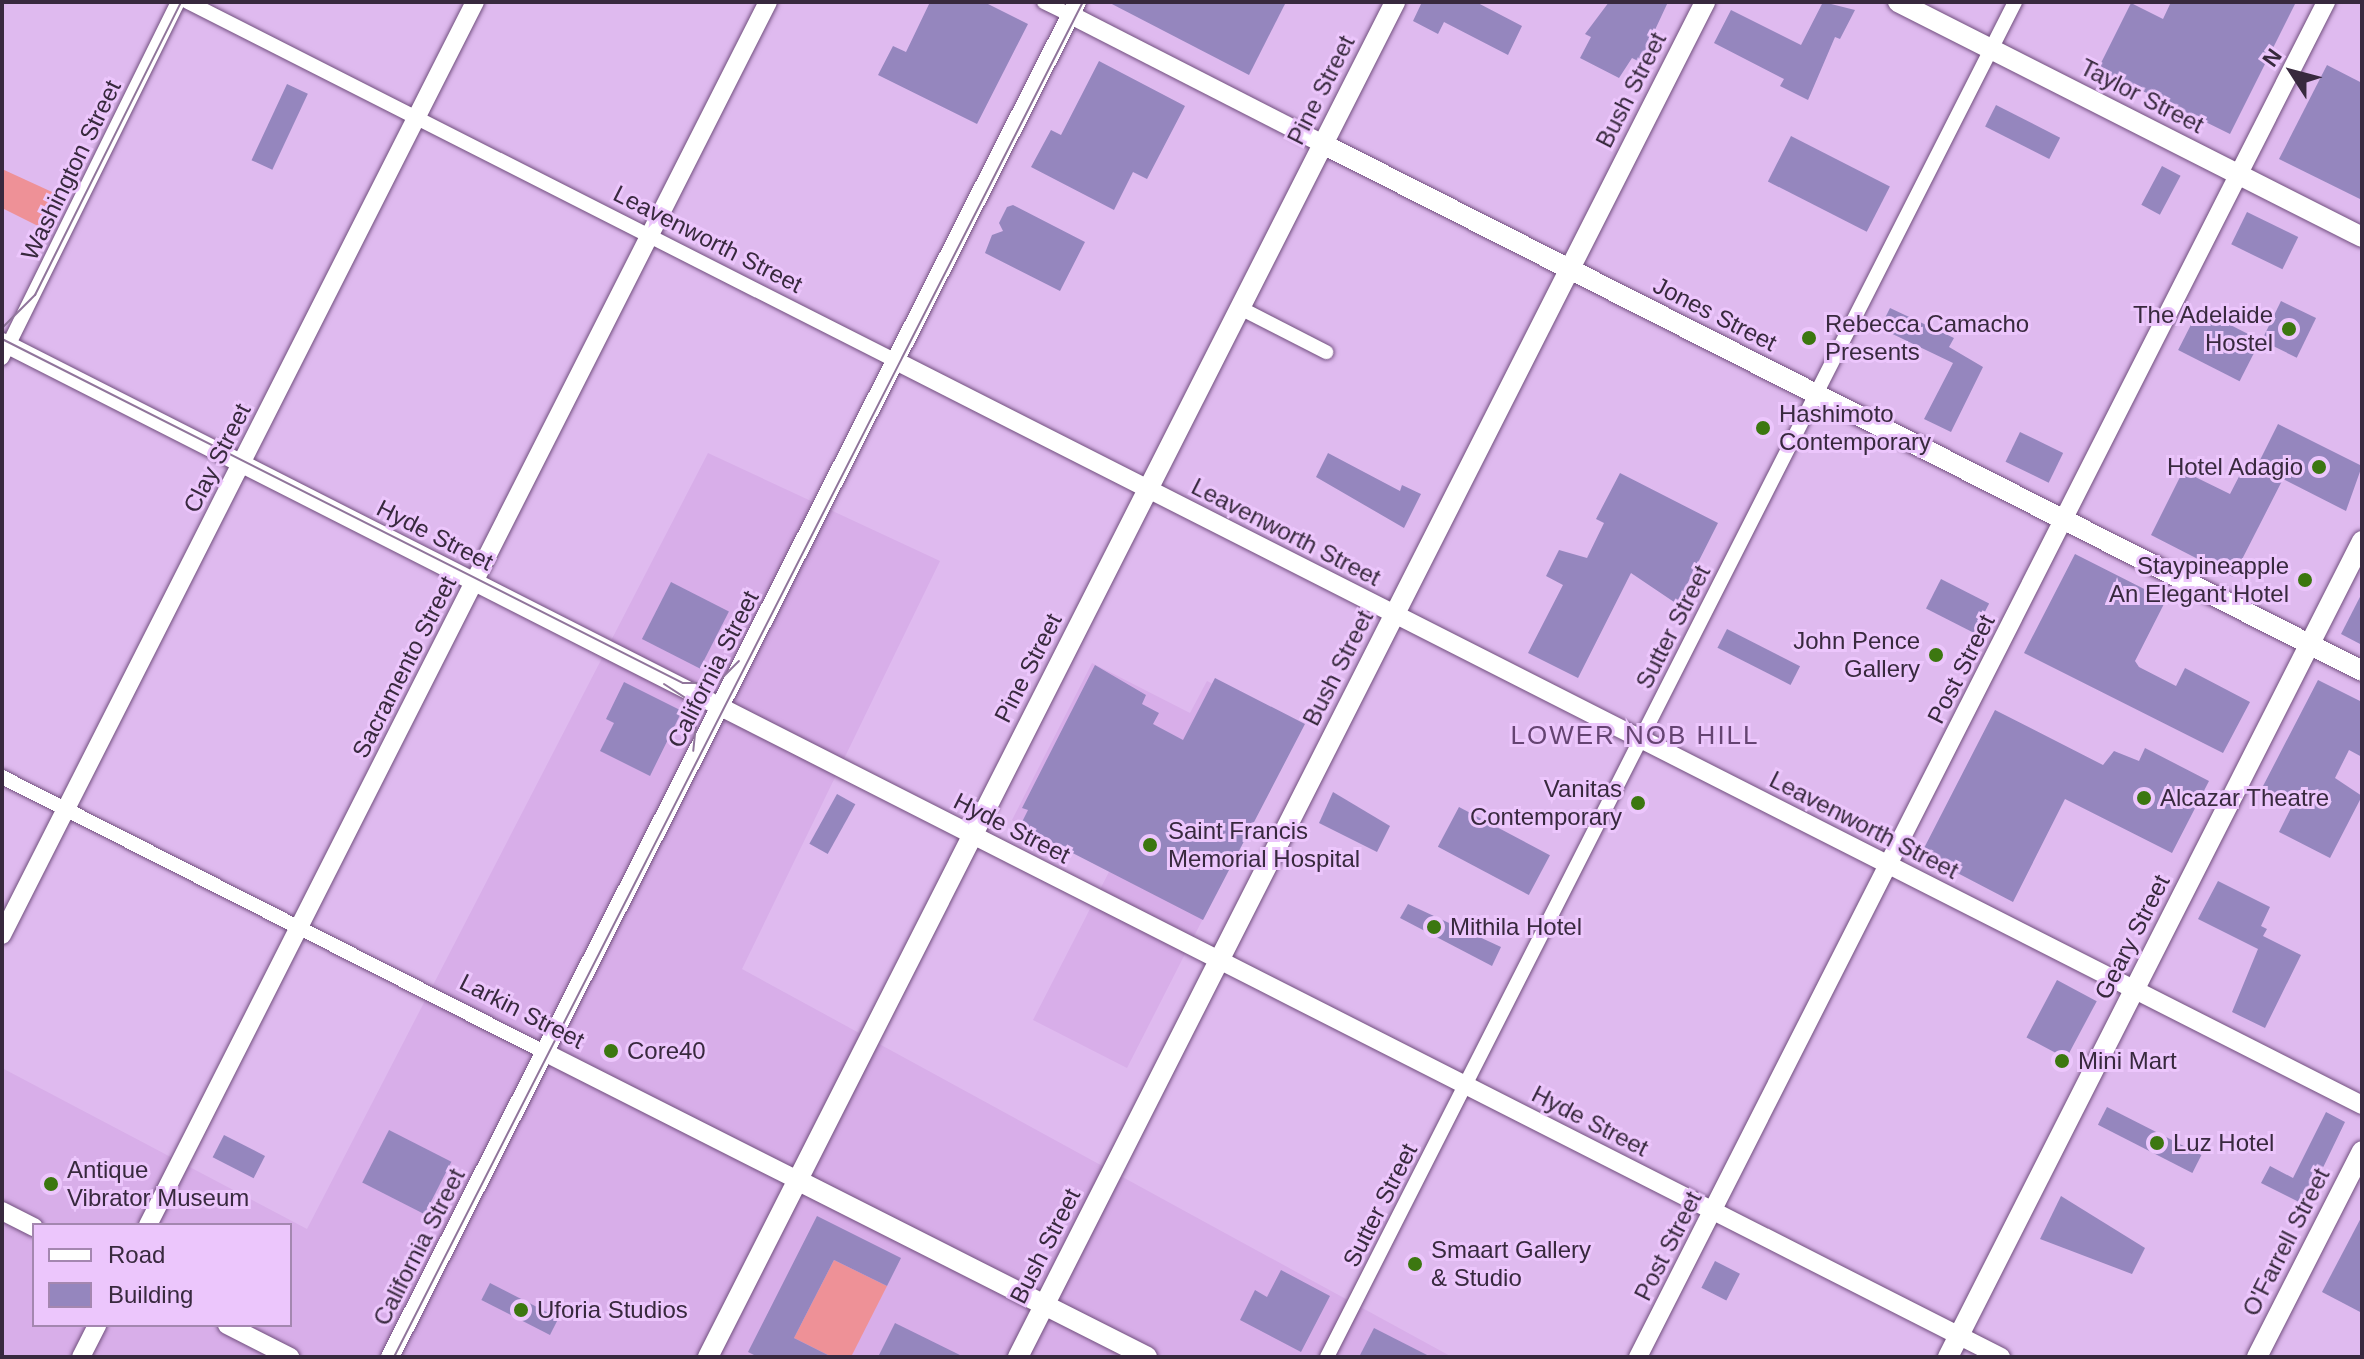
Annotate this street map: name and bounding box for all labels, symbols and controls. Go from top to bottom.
street label: Bush Street [1590,28,1672,152]
street label: Pine Street [1281,31,1361,149]
north arrow [2252,32,2332,112]
text: N [2257,44,2287,71]
street label: Taylor Street [2075,53,2209,139]
street label: Washington Street [15,75,127,265]
street label: Leavenworth Street [609,179,807,299]
street label: Jones Street [1648,271,1782,357]
place label: The Adelaide Hostel [2132,301,2273,357]
place label: Rebecca Camacho Presents [1825,310,2029,366]
marker: The Adelaide Hostel [2280,320,2298,338]
marker: Rebecca Camacho Presents [1800,329,1818,347]
street label: Clay Street [177,399,257,517]
place label: Hashimoto Contemporary [1779,400,1931,456]
marker: Hashimoto Contemporary [1754,419,1772,437]
place label: Hotel Adagio [2166,453,2303,481]
marker: Hotel Adagio [2310,458,2328,476]
street label: Leavenworth Street [1187,472,1385,592]
street label: Hyde Street [372,493,498,577]
place label: Staypineapple An Elegant Hotel [2109,552,2289,608]
street label: Sutter Street [1630,560,1716,694]
street label: Sacramento Street [346,571,462,763]
marker: Staypineapple An Elegant Hotel [2296,571,2314,589]
street label: California Street [661,586,765,752]
street label: Bush Street [1297,606,1379,730]
street label: Pine Street [988,609,1068,727]
street label: Post Street [1921,610,2001,728]
place label: John Pence Gallery [1793,627,1920,683]
marker: John Pence Gallery [1927,646,1945,664]
district label: LOWER NOB HILL [1510,720,1760,752]
street label: Leavenworth Street [1765,765,1963,885]
place label: Vanitas Contemporary [1470,775,1622,831]
place label: Alcazar Theatre [2160,784,2329,812]
street label: Hyde Street [949,786,1075,870]
marker: Alcazar Theatre [2135,789,2153,807]
marker: Vanitas Contemporary [1629,794,1647,812]
place label: Saint Francis Memorial Hospital [1168,817,1360,873]
marker: Saint Francis Memorial Hospital [1139,834,1161,856]
street label: Geary Street [2088,870,2176,1004]
place label: Mithila Hotel [1450,913,1582,941]
marker: Mithila Hotel [1425,918,1443,936]
street label: Larkin Street [455,967,589,1055]
place label: Core40 [627,1037,706,1065]
marker: Core40 [602,1042,620,1060]
place label: Mini Mart [2078,1047,2177,1075]
marker: Mini Mart [2053,1052,2071,1070]
street label: Hyde Street [1527,1079,1653,1163]
place label: Luz Hotel [2173,1129,2274,1157]
marker: Luz Hotel [2148,1134,2166,1152]
street label: Sutter Street [1337,1138,1423,1272]
place label: Antique Vibrator Museum [67,1156,249,1212]
street label: O'Farrell Street [2236,1163,2336,1321]
street label: California Street [367,1164,471,1330]
marker: Antique Vibrator Museum [42,1175,60,1193]
street label: Bush Street [1004,1184,1086,1308]
street label: Post Street [1628,1187,1708,1305]
legend [32,1223,292,1327]
place label: Smaart Gallery & Studio [1431,1236,1591,1292]
text: Road [108,1241,165,1268]
marker: Smaart Gallery & Studio [1406,1255,1424,1273]
text: Building [108,1281,193,1308]
place label: Uforia Studios [537,1296,688,1324]
marker: Uforia Studios [512,1301,530,1319]

